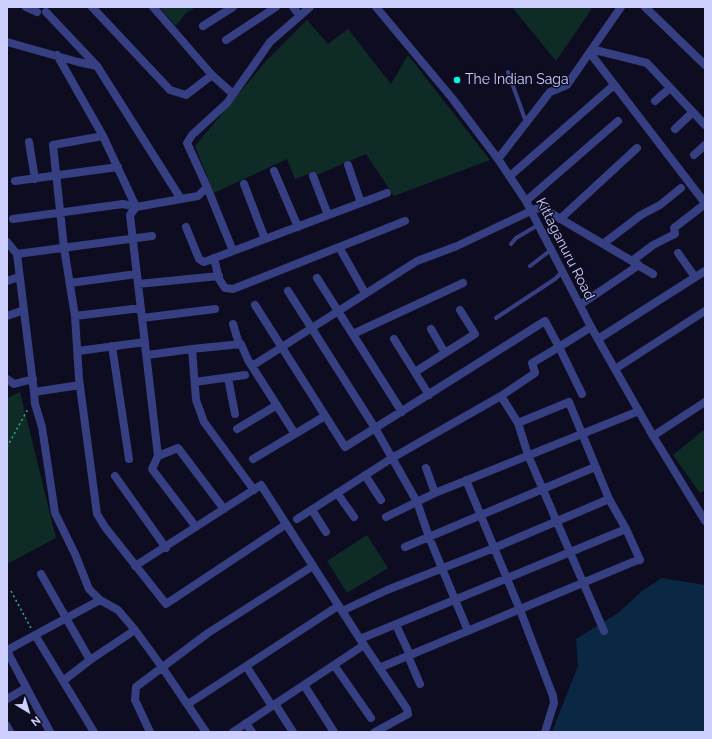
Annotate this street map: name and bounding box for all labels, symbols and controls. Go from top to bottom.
place label: The Indian Saga [465,72,569,88]
marker: The Indian Saga [452,75,462,85]
street label: Kittaganuru Road [532,195,598,303]
north arrow [8,691,48,731]
text: N [28,713,43,729]

